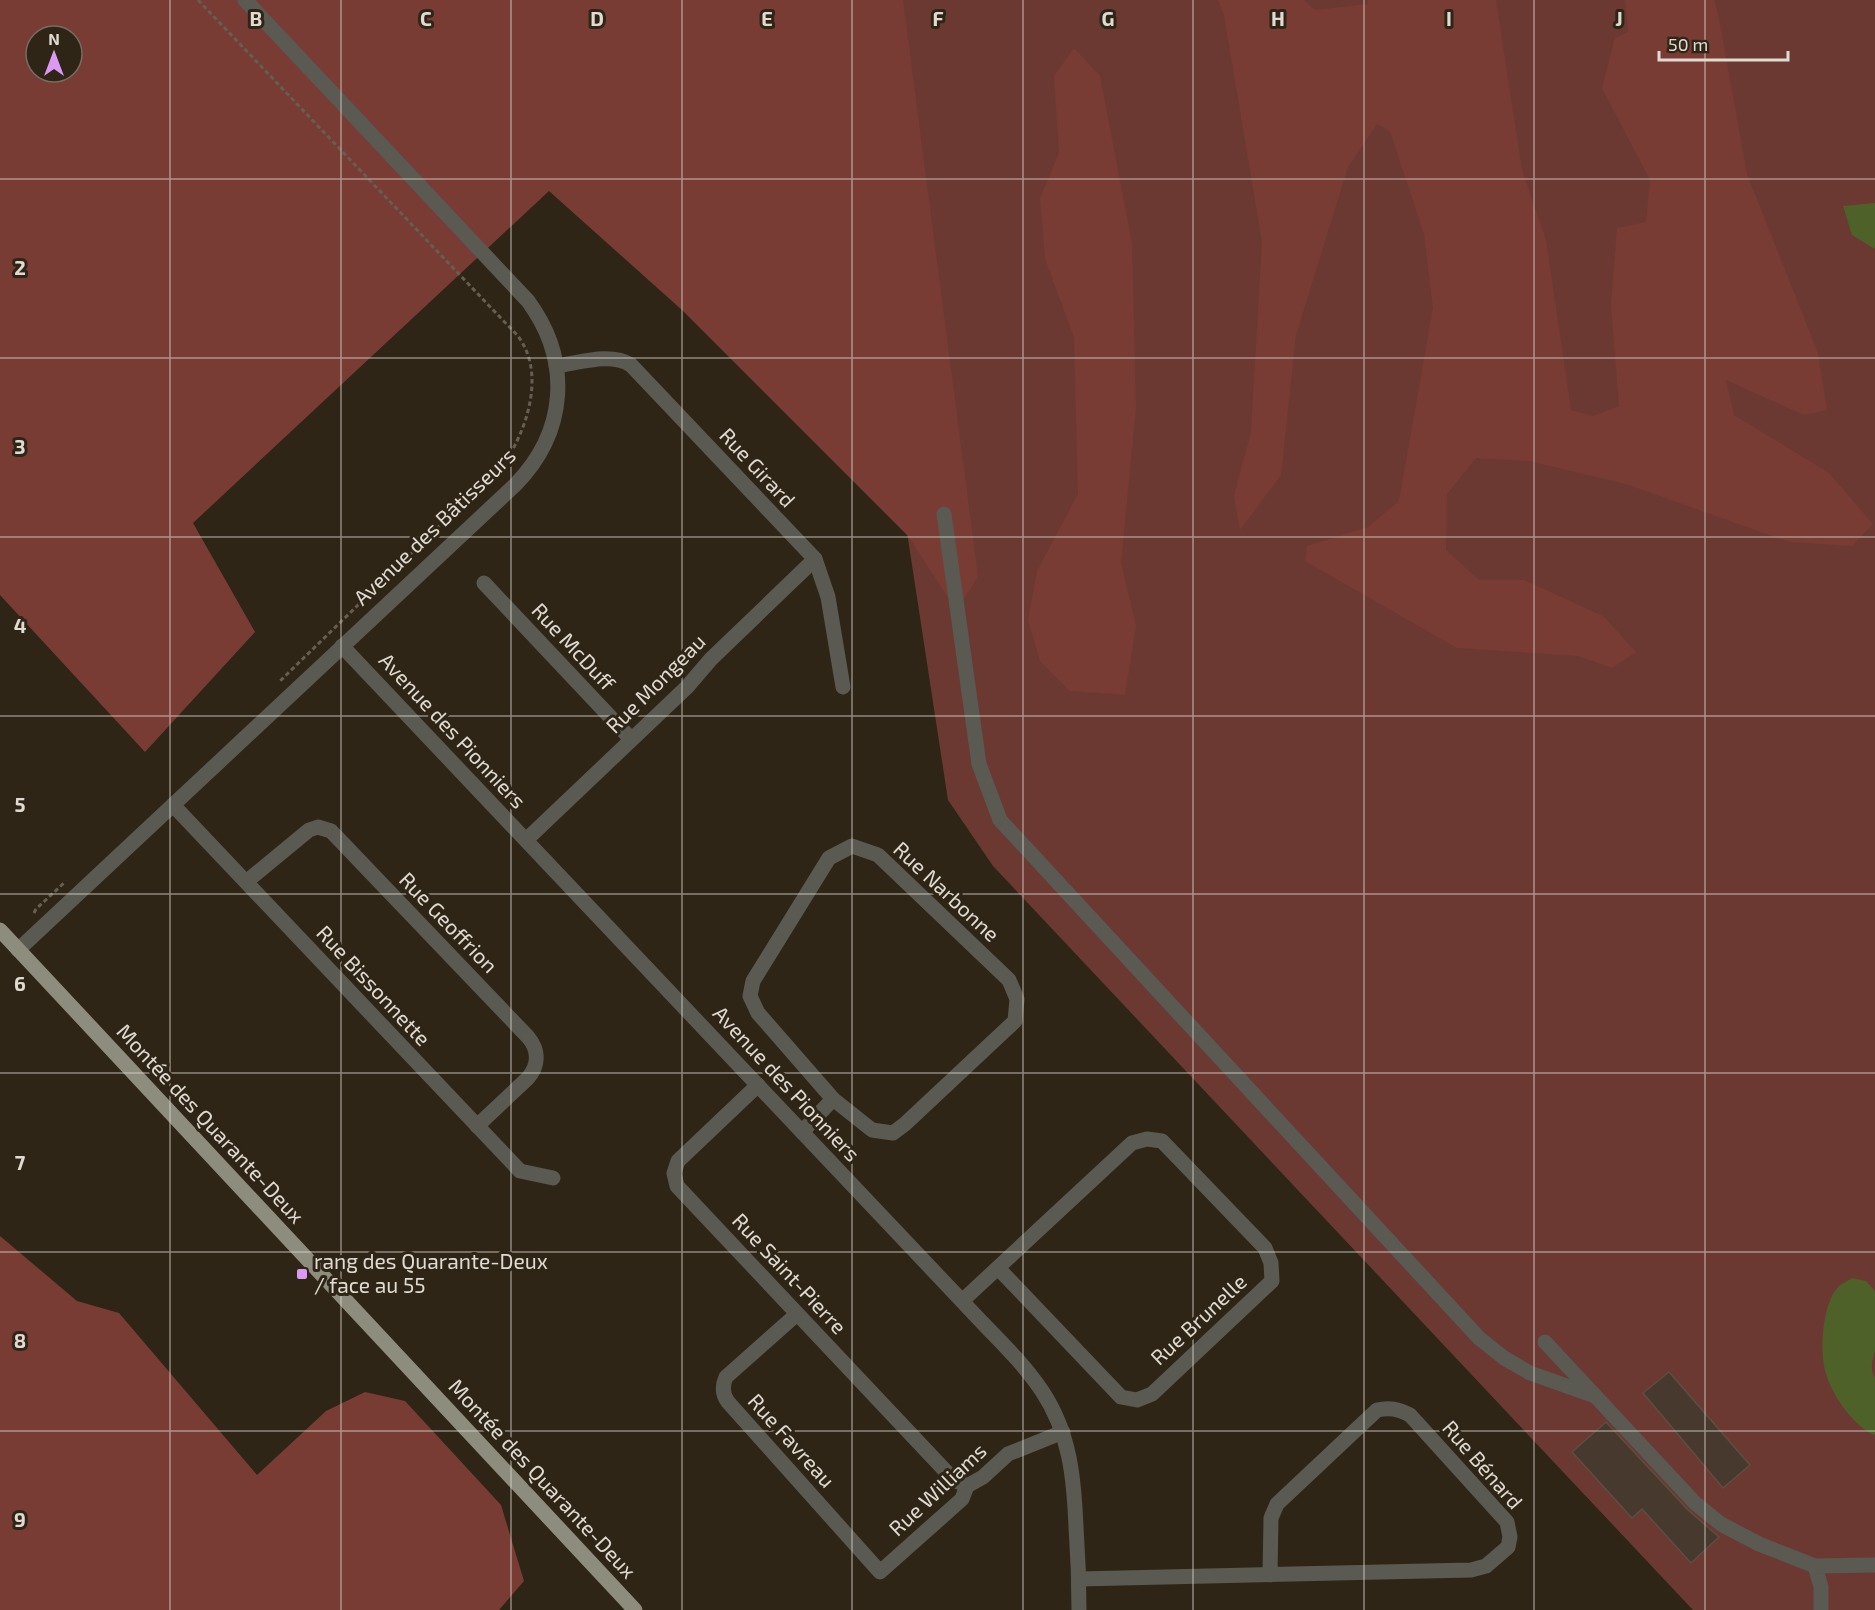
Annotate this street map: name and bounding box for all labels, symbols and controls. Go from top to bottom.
text: B [250,6,262,30]
text: C [420,6,432,30]
text: D [590,6,604,30]
text: E [761,6,773,30]
text: F [932,6,944,30]
text: G [1102,6,1114,30]
text: H [1271,6,1285,30]
text: I [1446,6,1452,30]
text: J [1615,6,1623,30]
north arrow [24,24,84,84]
scale bar [1659,24,1788,62]
text: N [48,29,60,48]
text: 50 m [1668,33,1708,55]
text: 2 [14,255,26,279]
street label: Rue Girard [715,422,801,512]
text: 3 [14,434,26,458]
street label: Avenue des Bâtisseurs [348,442,520,610]
street label: Rue McDuff [527,597,622,696]
text: 4 [14,613,27,637]
street label: Rue Mongeau [600,628,710,738]
street label: Avenue des Pionniers [375,647,532,813]
text: 5 [14,792,26,816]
street label: Rue Narbonne [889,836,1005,946]
street label: Rue Geoffrion [395,867,503,977]
street label: Rue Bissonnette [312,920,436,1050]
text: 6 [14,971,26,995]
street label: Avenue des Pionniers [709,1000,866,1166]
street label: Montée des Quarante-Deux [111,1018,310,1228]
text: 7 [15,1150,26,1174]
street label: Rue Saint-Pierre [728,1208,852,1338]
place label: rang des Quarante-Deux / face au 55 [314,1248,548,1297]
marker: rang des Quarante-Deux / face au 55 [295,1267,309,1281]
street label: Rue Brunelle [1145,1268,1251,1369]
text: 8 [14,1328,26,1352]
street label: Montée des Quarante-Deux [443,1373,642,1583]
street label: Rue Favreau [744,1388,841,1492]
street label: Rue Bénard [1438,1415,1528,1513]
street label: Rue Williams [883,1437,991,1540]
text: 9 [14,1507,26,1531]

